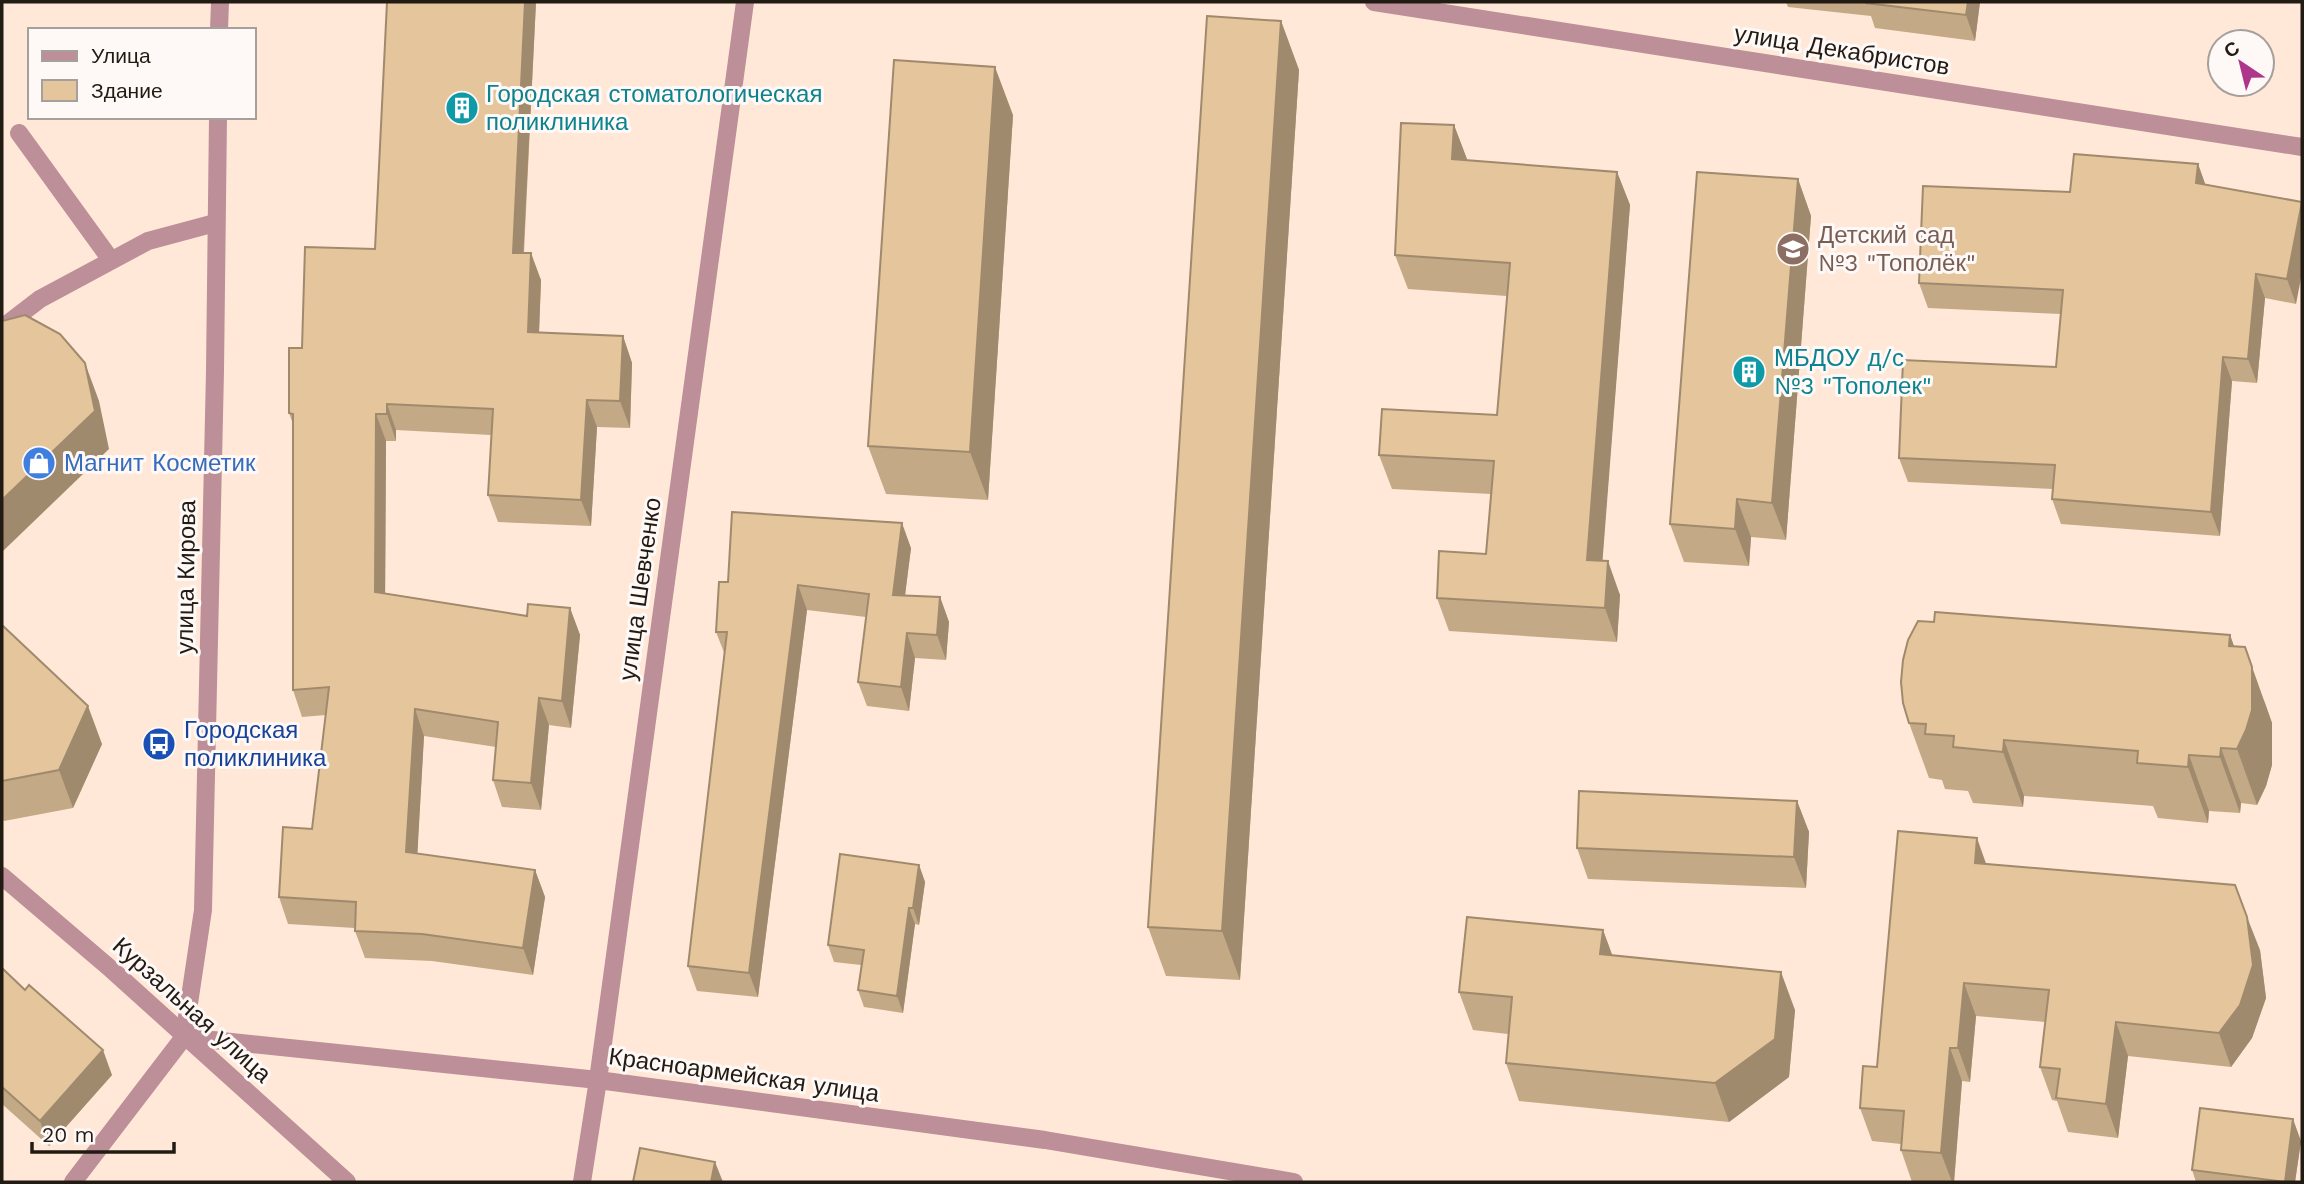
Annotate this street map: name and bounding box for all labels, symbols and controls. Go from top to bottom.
street label: улица Декабристов [1732,19,1952,81]
legend [28,28,256,119]
north arrow [2206,28,2276,98]
text: С [2219,36,2244,63]
text: Улица [91,43,151,68]
text: Здание [91,78,163,103]
place label: Городская стоматологическая поликлиника [486,80,822,136]
building icon: Городская стоматологическая поликлиника [443,89,481,127]
place label: Детский сад №3 "Тополёк" [1818,221,1976,277]
school or university icon: Детский сад №3 "Тополёк" [1774,230,1812,268]
place label: МБДОУ д/с №3 "Тополек" [1774,344,1932,400]
building icon: МБДОУ д/с №3 "Тополек" [1730,353,1768,391]
shop icon: Магнит Косметик [20,444,58,482]
place label: Магнит Косметик [64,449,256,477]
street label: улица Шевченко [613,496,667,682]
street label: улица Кирова [171,499,201,654]
place label: Городская поликлиника [184,716,327,772]
bus stop icon: Городская поликлиника [140,725,178,763]
street label: Курзальная улица [107,932,277,1089]
street label: Красноармейская улица [607,1042,882,1108]
scale bar [32,1110,173,1154]
text: 20 m [42,1122,94,1147]

